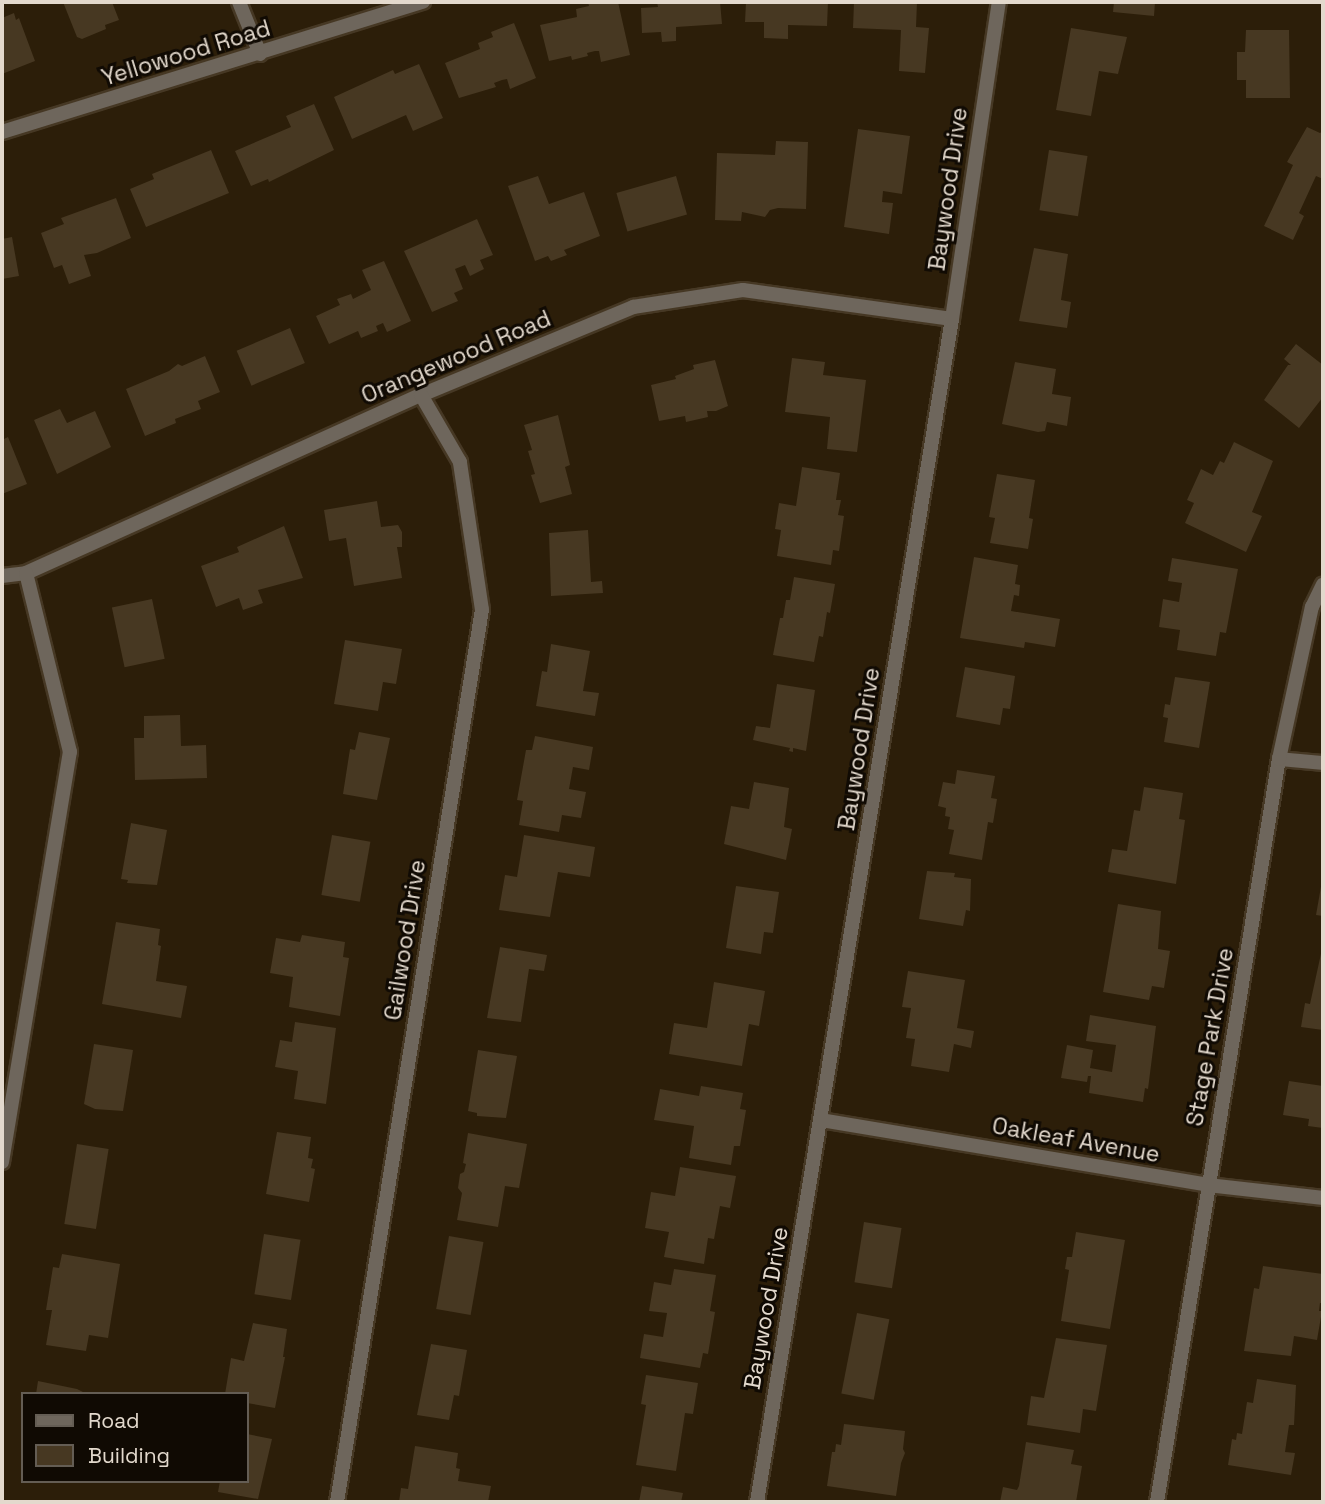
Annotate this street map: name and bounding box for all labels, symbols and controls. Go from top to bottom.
street label: Yellowood Road [98,14,274,92]
street label: Baywood Drive [923,106,973,272]
street label: Orangewood Road [357,305,555,409]
street label: Baywood Drive [832,666,886,832]
street label: Gailwood Drive [379,858,431,1022]
street label: Stage Park Drive [1181,946,1239,1128]
street label: Oakleaf Avenue [990,1112,1162,1168]
street label: Baywood Drive [738,1225,794,1391]
legend [21,1392,248,1483]
text: Road [88,1407,140,1434]
text: Building [88,1442,170,1469]

